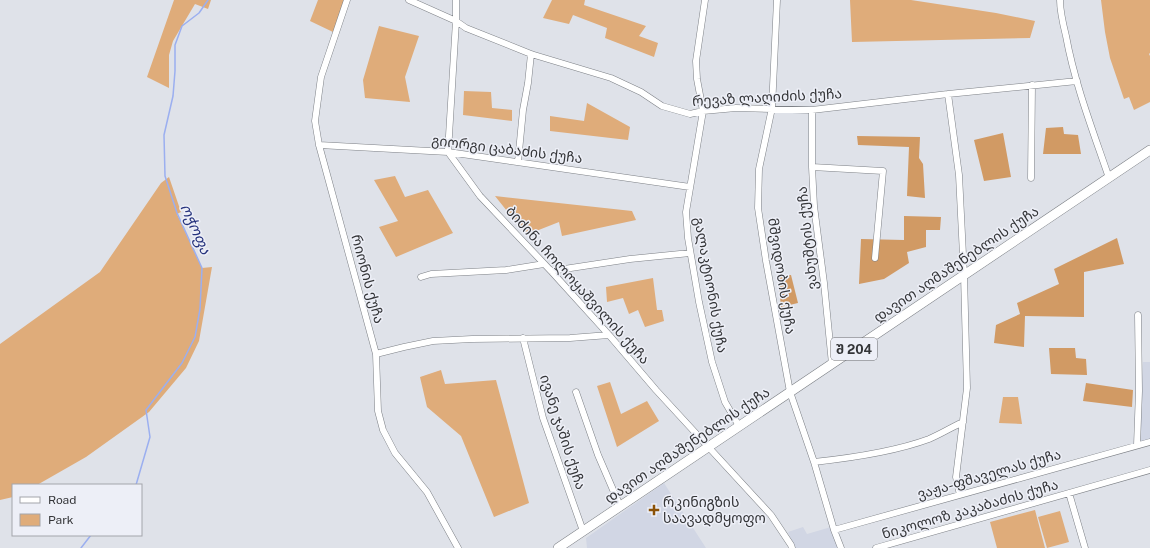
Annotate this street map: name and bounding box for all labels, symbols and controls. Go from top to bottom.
street label: რევაზ ლაღიძის ქუჩა [692,85,842,110]
street label: გიორგი ცაბაძის ქუჩა [431,132,583,167]
street label: ვახუშტის ქუჩა [794,185,821,291]
water label: ოჭოფა [176,201,215,258]
street label: ბიძინა ჩოლოყაშვილის ქუჩა [502,203,653,368]
street label: დავით აღმაშენებლის ქუჩა [870,203,1042,326]
street label: გალაკტიონის ქუჩა [690,216,731,354]
street label: მშვიდობის ქუჩა [764,217,799,335]
street label: რიონის ქუჩა [347,233,388,326]
road number: შ 204 [831,338,877,360]
street label: ივანე ჯაშის ქუჩა [536,372,589,492]
street label: დავით აღმაშენებლის ქუჩა [601,384,773,507]
street label: ვაჟა-ფშაველას ქუჩა [915,446,1063,503]
street label: ნიკოლოზ კაკაბაძის ქუჩა [880,476,1060,543]
legend [12,484,142,536]
text: Road [48,493,76,507]
place label: რკინიგზის საავადმყოფო [663,494,766,527]
marker: რკინიგზის საავადმყოფო [648,504,660,516]
text: Park [48,513,74,527]

